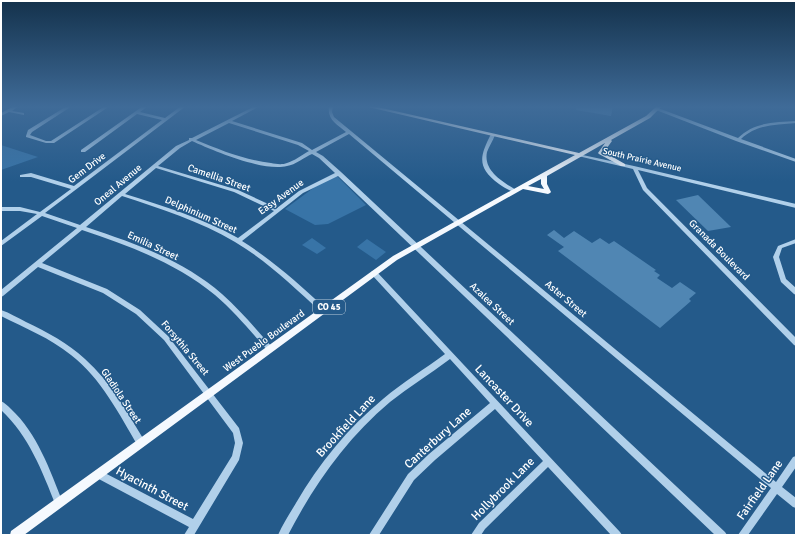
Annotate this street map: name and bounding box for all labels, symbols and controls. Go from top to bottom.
street label: South Prairie Avenue [602,146,683,175]
street label: Gem Drive [66,150,108,186]
street label: Oneal Avenue [92,162,144,208]
street label: Camellia Street [186,162,253,195]
street label: Easy Avenue [256,177,306,217]
street label: Delphinium Street [163,194,239,236]
street label: Granada Boulevard [686,217,752,283]
street label: Emilia Street [125,229,181,263]
street label: Aster Street [543,278,590,320]
street label: Azalea Street [467,280,517,328]
road number: CO 45 [313,300,345,314]
street label: West Pueblo Boulevard [221,307,307,375]
street label: Forsythia Street [159,318,212,378]
street label: Lancaster Drive [471,362,537,430]
street label: Gladiola Street [98,366,144,426]
street label: Brookfield Lane [313,392,379,460]
street label: Canterbury Lane [401,404,475,472]
street label: Hollybrook Lane [468,454,538,524]
street label: Fairfield Lane [734,457,786,523]
street label: Hyacinth Street [113,464,191,514]

